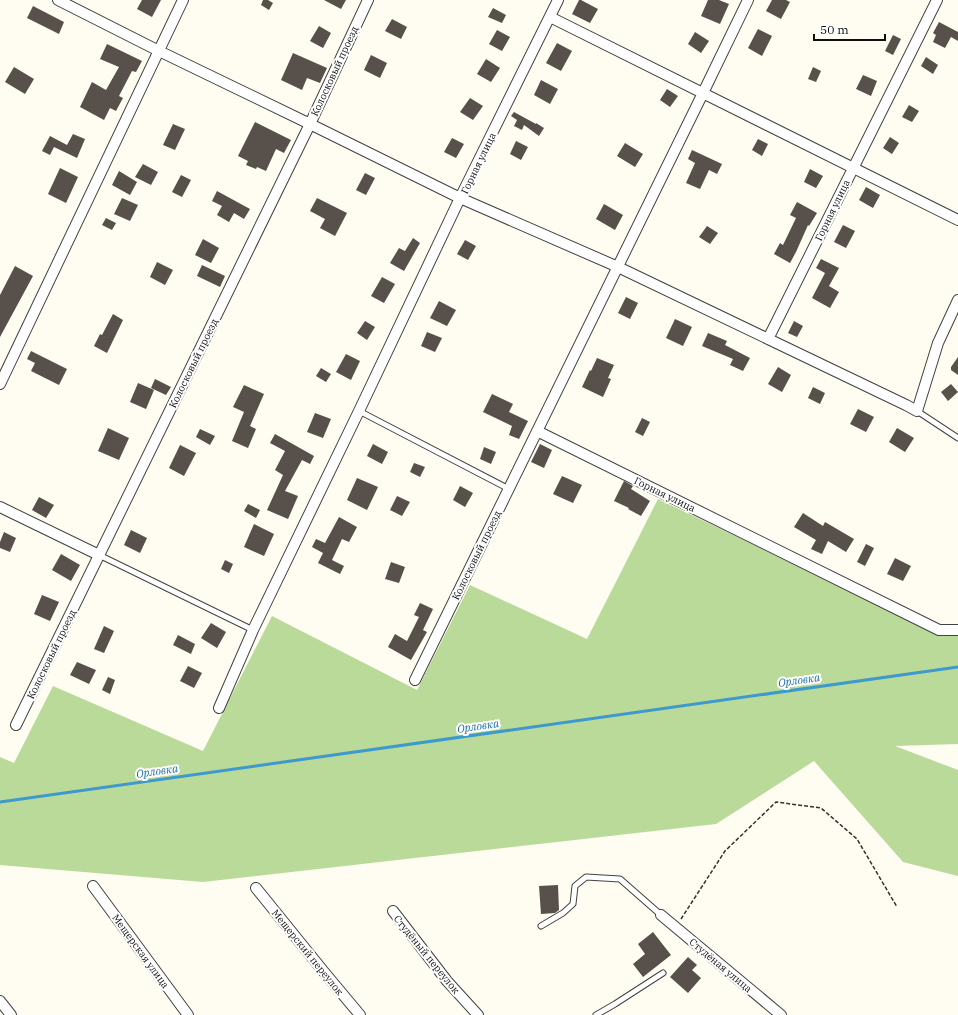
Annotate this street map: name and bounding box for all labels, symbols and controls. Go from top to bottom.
scale bar [814,16,885,42]
text: 50 m [820,22,849,37]
street label: Колосковый проезд [308,24,361,118]
street label: Горная улица [458,130,499,196]
street label: Горная улица [812,177,853,243]
street label: Колосковый проезд [166,316,221,410]
street label: Горная улица [632,474,698,515]
street label: Колосковый проезд [449,508,504,602]
street label: Колосковый проезд [24,607,79,701]
water label: Орловка [777,670,821,690]
water label: Орловка [456,716,500,736]
water label: Орловка [135,761,179,781]
street label: Мещерский переулок [269,907,346,998]
street label: Мещерская улица [109,912,172,991]
street label: Студёный переулок [391,912,462,996]
street label: Студёная улица [687,935,755,996]

